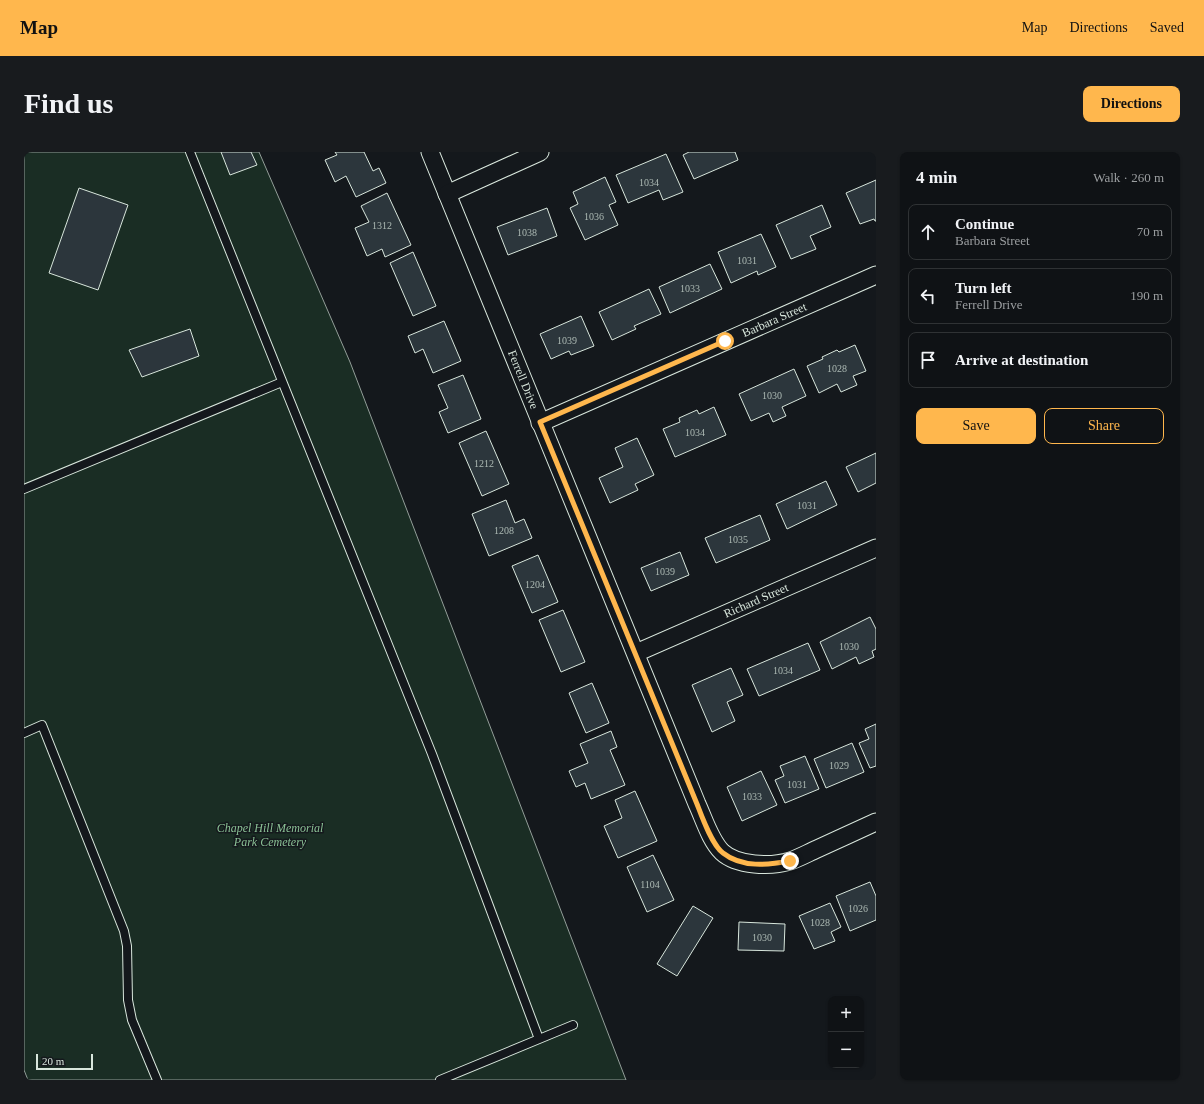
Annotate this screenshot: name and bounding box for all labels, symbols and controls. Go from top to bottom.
text: Map [20,17,58,38]
text: Map [1022,20,1047,35]
text: Directions [1069,20,1128,35]
text: Saved [1150,20,1184,35]
button: Directions [1083,86,1180,122]
text: Find us [24,88,114,119]
text: 4 min [916,168,957,187]
text: Walk · 260 m [1093,170,1164,185]
house number: 1034 [639,177,659,188]
house number: 1036 [584,211,604,222]
text: Continue [955,216,1014,232]
house number: 1312 [372,220,392,231]
icon: ahead [917,221,939,243]
text: 70 m [1137,224,1163,239]
house number: 1038 [517,227,537,238]
text: Barbara Street [955,233,1030,248]
house number: 1031 [737,255,757,266]
text: Turn left [955,280,1012,296]
house number: 1033 [680,283,700,294]
icon: left [917,285,939,307]
text: 190 m [1130,288,1163,303]
text: Ferrell Drive [955,297,1023,312]
street label: Barbara Street [740,299,809,340]
route start [716,332,734,350]
house number: 1039 [557,335,577,346]
street label: Ferrell Drive [505,348,542,411]
icon: arrive [917,349,939,371]
text: Arrive at destination [955,352,1088,368]
house number: 1028 [827,363,847,374]
house number: 1030 [762,390,782,401]
button: Save [916,408,1036,444]
button: Share [1044,408,1164,444]
house number: 1034 [685,427,705,438]
house number: 1212 [474,458,494,469]
house number: 1031 [797,500,817,511]
house number: 1208 [494,525,514,536]
house number: 1035 [728,534,748,545]
house number: 1039 [655,566,675,577]
house number: 1204 [525,579,545,590]
street label: Richard Street [722,580,791,621]
house number: 1030 [839,641,859,652]
house number: 1034 [773,665,793,676]
house number: 1029 [829,760,849,771]
house number: 1031 [787,779,807,790]
house number: 1033 [742,791,762,802]
park label: Chapel Hill Memorial Park Cemetery [217,821,324,849]
route end [781,852,799,870]
house number: 1104 [640,879,660,890]
house number: 1026 [848,903,868,914]
house number: 1028 [810,917,830,928]
house number: 1030 [752,932,772,943]
map controls [828,996,864,1068]
button: + [828,996,864,1032]
button: − [828,1032,864,1068]
scale bar [36,1052,93,1071]
text: 20 m [42,1055,64,1067]

